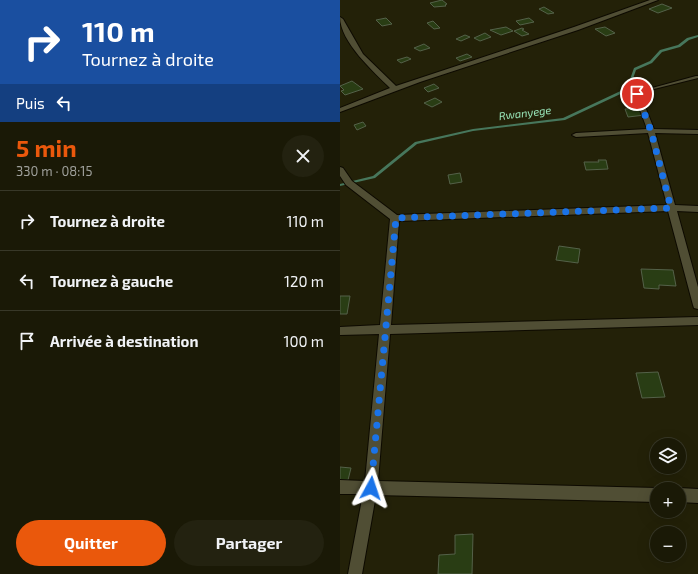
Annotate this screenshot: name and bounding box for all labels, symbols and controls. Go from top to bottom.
text: 110 m [82,14,155,48]
icon: right [16,16,68,68]
text: Tournez à droite [82,48,214,70]
pin [620,77,654,111]
icon: arrive [626,83,648,105]
icon: left [53,92,75,114]
text: Puis [16,94,45,112]
water label: Rwanyege [498,103,552,123]
text: 5 min [16,133,77,162]
button: close [282,135,324,177]
text: 330 m · 08:15 [16,163,92,179]
icon: right [16,210,38,232]
text: Tournez à droite [50,212,165,230]
text: 110 m [287,212,324,230]
icon: left [16,270,38,292]
text: Tournez à gauche [50,272,173,290]
text: 120 m [284,272,324,290]
icon: arrive [16,330,38,352]
text: Arrivée à destination [50,332,198,350]
text: 100 m [283,332,324,350]
map controls [650,438,686,562]
button: layers [650,438,686,474]
position arrow [350,467,392,509]
button: + [650,482,686,518]
button: Quitter [16,520,166,566]
button: Partager [174,520,324,566]
button: − [650,526,686,562]

